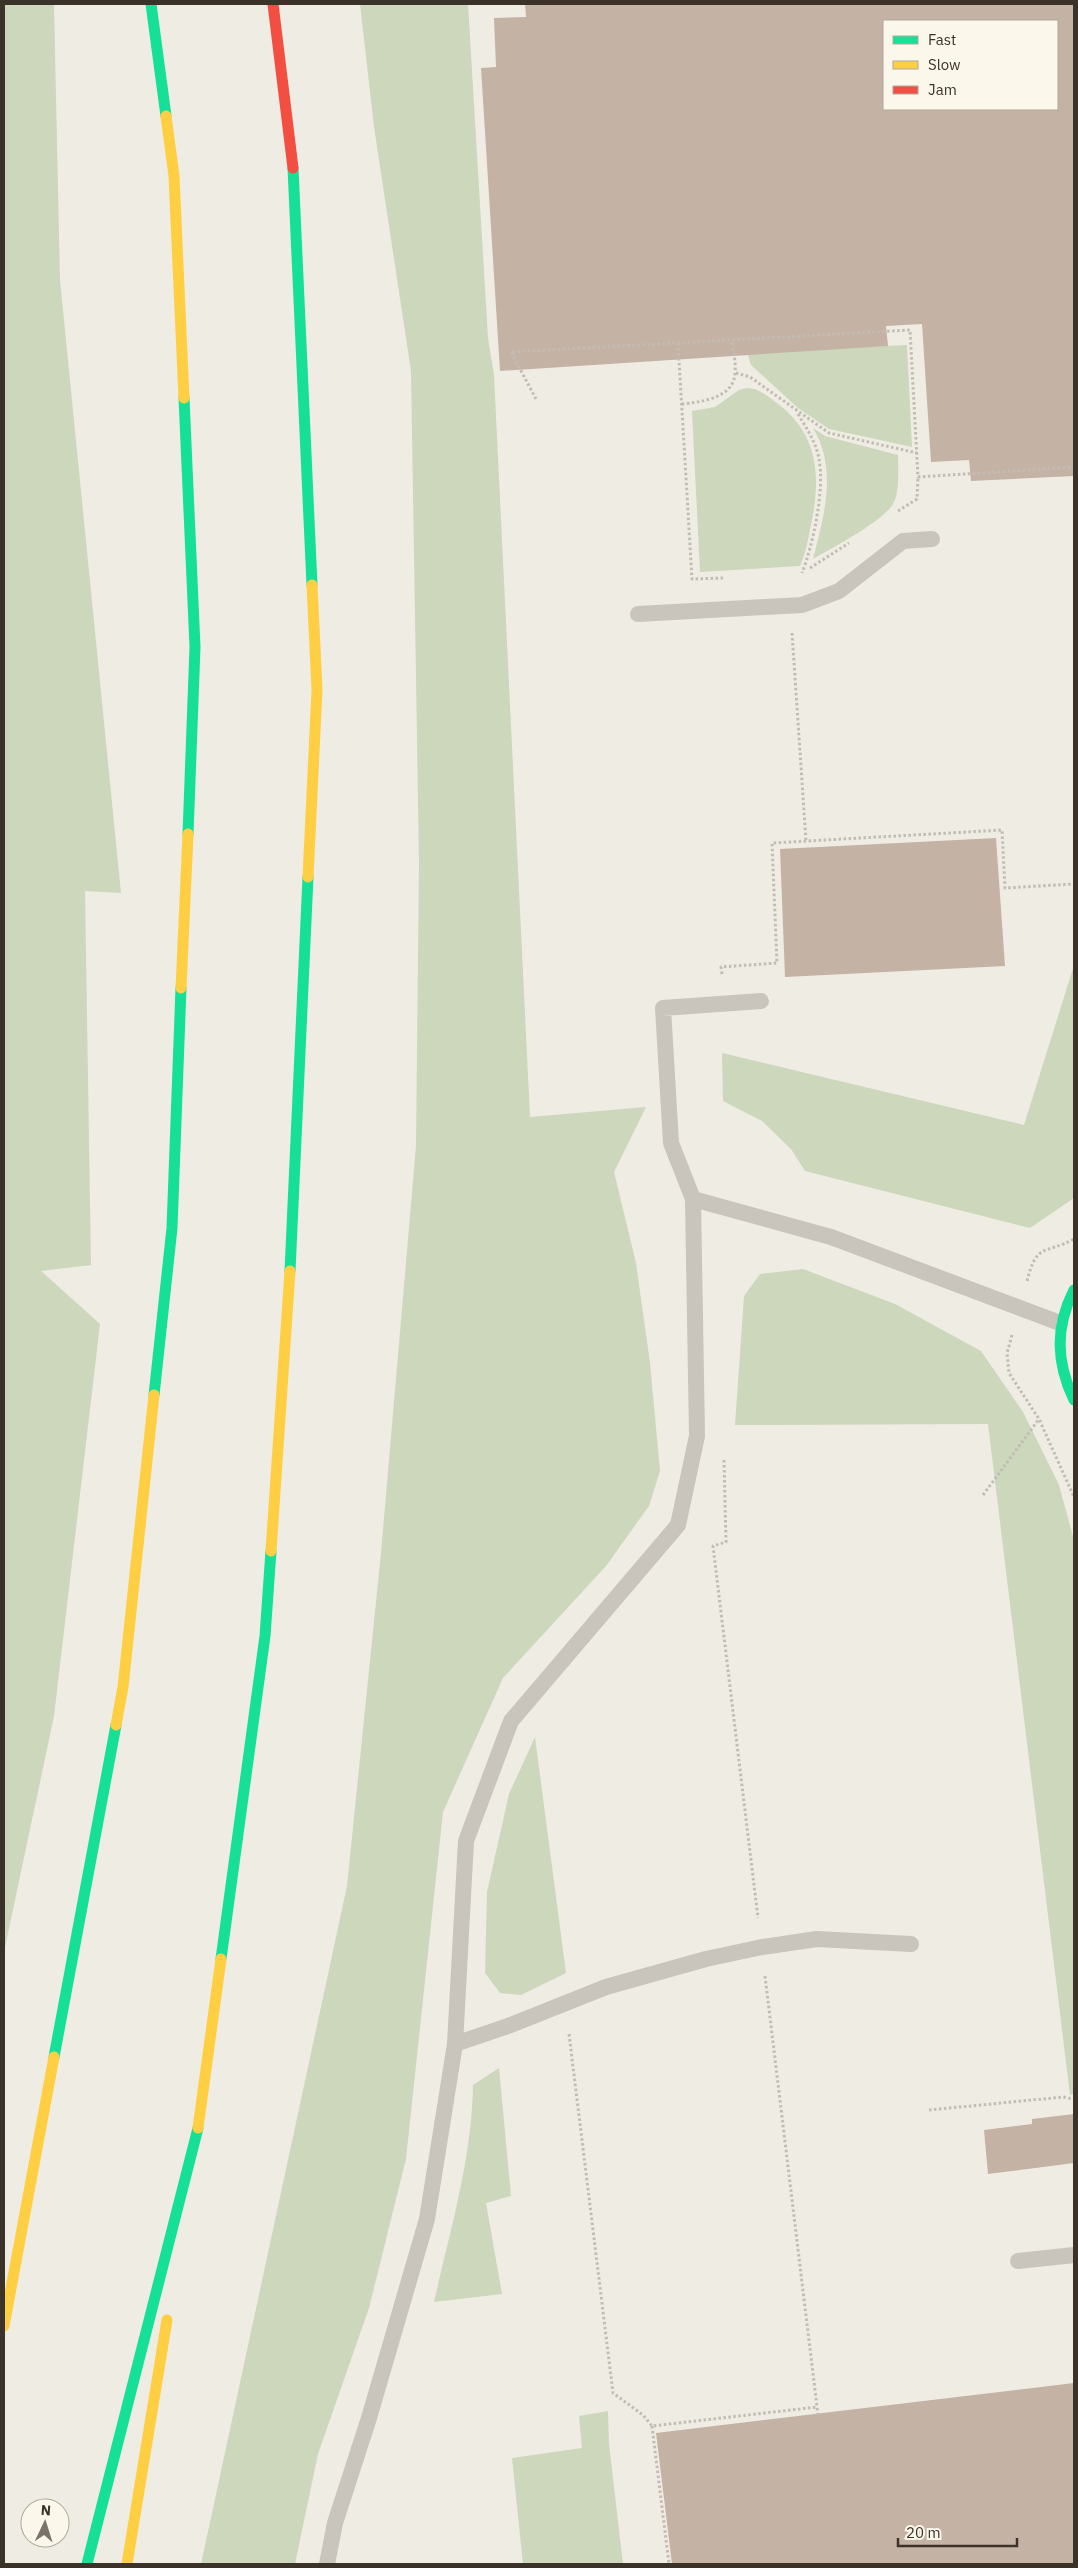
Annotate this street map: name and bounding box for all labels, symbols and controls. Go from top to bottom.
legend [883,20,1058,110]
text: Fast [928,30,956,49]
text: Slow [928,55,961,74]
text: Jam [928,80,957,99]
north arrow [20,2498,70,2548]
text: N [40,2501,52,2519]
scale bar [898,2516,1017,2548]
text: 20 m [906,2523,941,2542]

